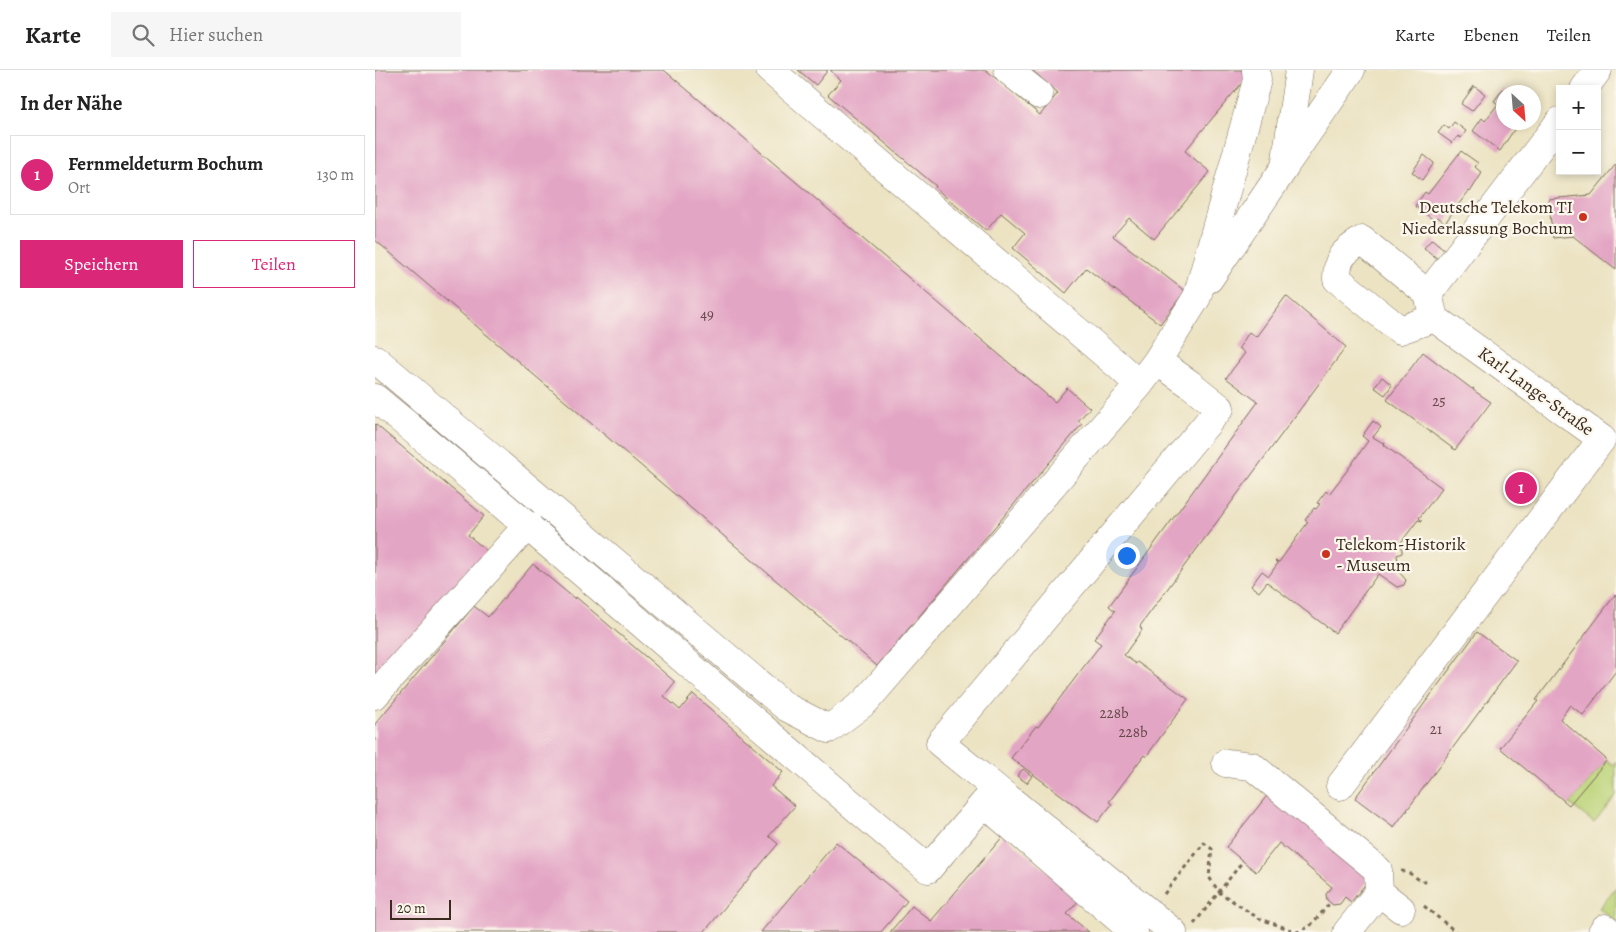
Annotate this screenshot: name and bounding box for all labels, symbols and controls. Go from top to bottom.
search box [111,12,461,57]
text: Karte [25,19,81,51]
icon: search [129,21,157,49]
text: Hier suchen [169,22,263,48]
text: Karte [1395,23,1435,47]
text: Ebenen [1463,23,1519,47]
text: Teilen [1547,23,1591,47]
north arrow [1496,85,1541,130]
map controls [1556,85,1601,175]
button: + [1556,85,1601,130]
text: In der Nähe [20,89,122,117]
button: − [1556,130,1601,175]
text: Fernmeldeturm Bochum [68,151,263,177]
text: 1 [34,164,40,186]
text: 130 m [317,164,354,186]
text: Ort [68,177,90,199]
place label: Deutsche Telekom TI Niederlassung Bochum [1402,195,1573,240]
marker: Deutsche Telekom TI Niederlassung Bochum [1577,211,1589,223]
button: Speichern [20,240,183,288]
button: Teilen [193,240,355,288]
house number: 49 [700,304,714,324]
street label: Karl-Lange-Straße [1473,341,1599,441]
house number: 25 [1432,391,1446,411]
pin: 1 [1505,469,1537,507]
place label: Telekom-Historik - Museum [1336,532,1466,577]
your location [1114,543,1140,569]
marker: Telekom-Historik - Museum [1320,548,1332,560]
house number: 228b [1099,703,1129,723]
house number: 21 [1430,719,1442,739]
house number: 228b [1118,722,1148,742]
scale bar [390,897,451,920]
text: 20 m [397,899,426,918]

